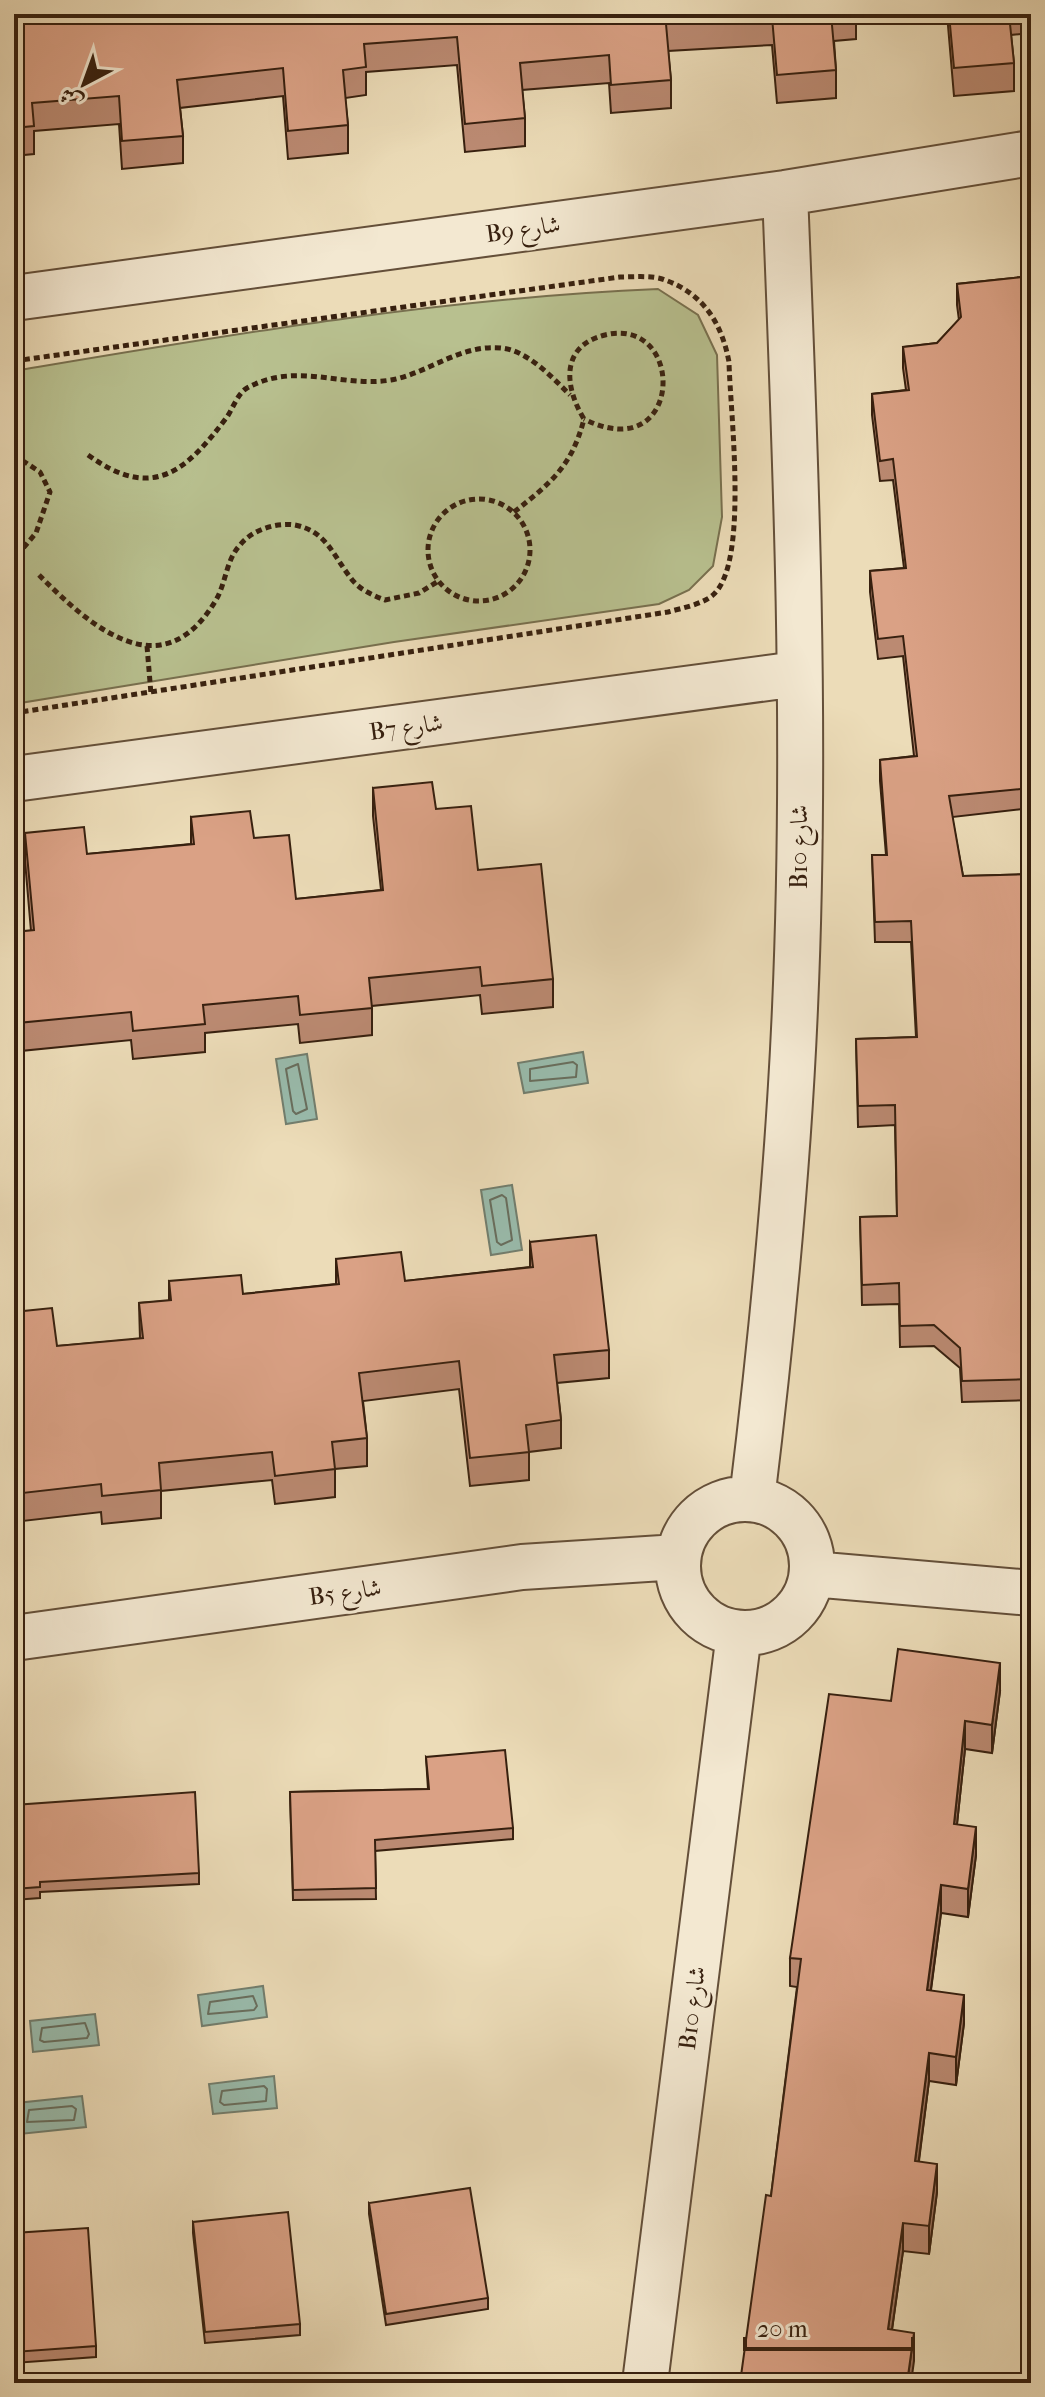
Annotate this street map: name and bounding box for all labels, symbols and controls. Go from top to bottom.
north arrow [44,44,124,124]
text: ش [55,81,88,115]
street label: B9 شارع [484,210,563,254]
street label: B7 شارع [367,708,445,752]
street label: B10 شارع [785,805,819,889]
street label: B5 شارع [307,1573,384,1617]
street label: B10 شارع [673,1965,717,2052]
scale bar [745,2301,913,2351]
text: 20 m [757,2315,808,2343]

